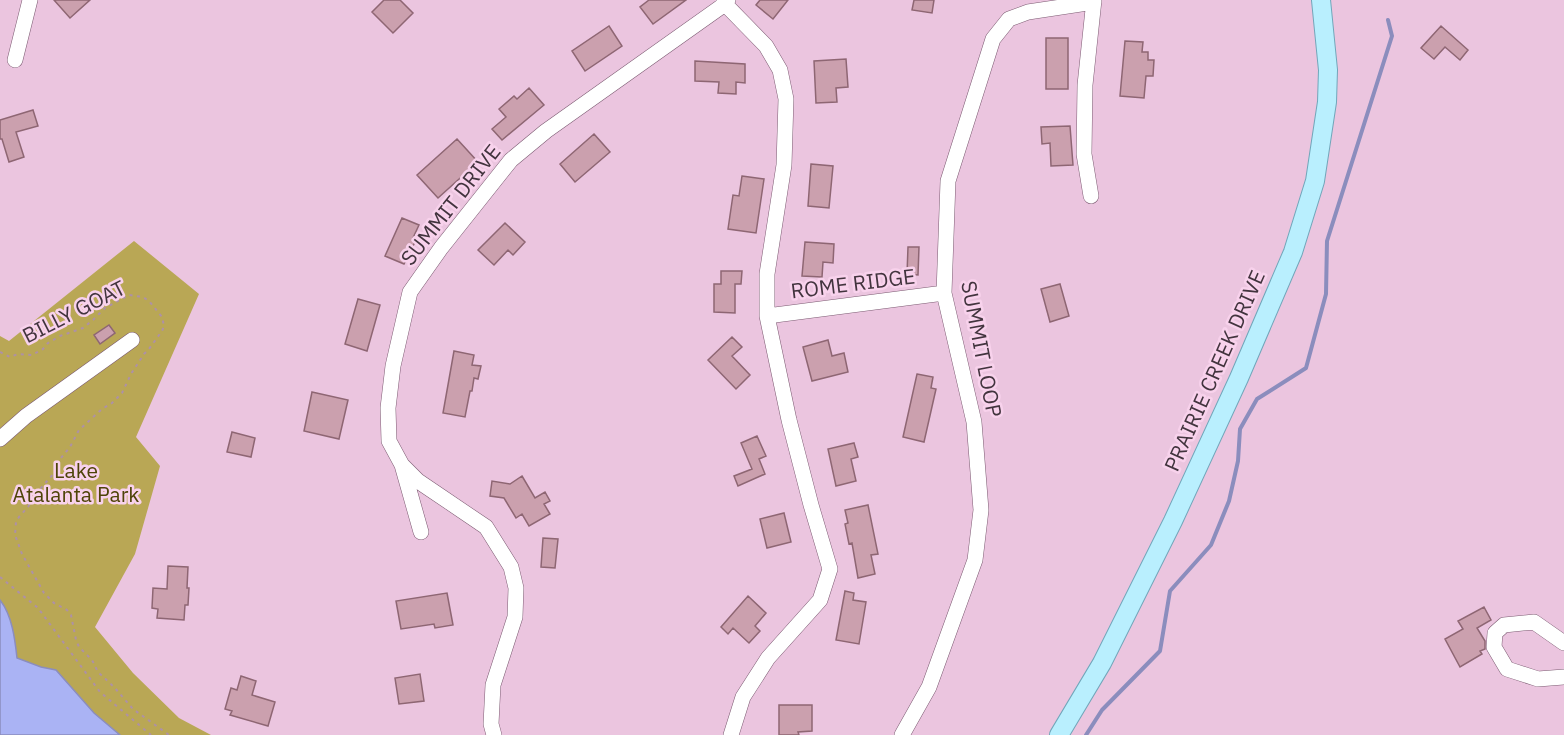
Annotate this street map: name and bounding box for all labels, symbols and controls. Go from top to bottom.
street label: SUMMIT DRIVE [394,138,506,271]
street label: ROME RIDGE [789,261,917,305]
street label: PRAIRIE CREEK DRIVE [1157,266,1271,476]
street label: BILLY GOAT [17,273,130,349]
street label: SUMMIT LOOP [955,278,1009,419]
park label: Lake Atalanta Park [13,456,139,508]

